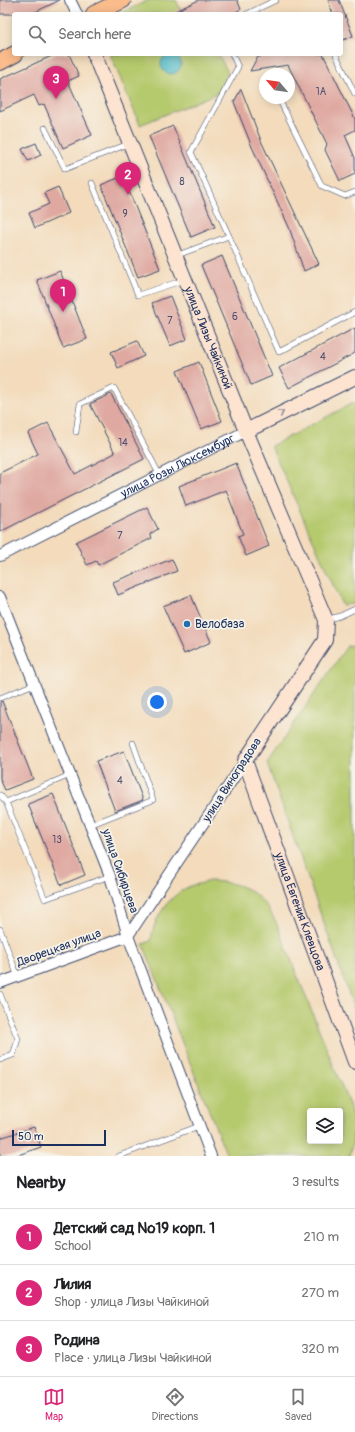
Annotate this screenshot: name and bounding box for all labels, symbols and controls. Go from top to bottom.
search box [12,12,343,56]
icon: search [26,23,48,45]
text: Search here [58,25,131,44]
pin: 3 [43,66,69,99]
north arrow [259,68,295,104]
house number: 1А [316,86,327,98]
pin: 2 [115,162,141,195]
house number: 8 [179,176,185,188]
house number: 9 [122,208,128,220]
pin: 1 [50,279,76,312]
street label: улица Лизы Чайкиной [181,283,236,392]
house number: 6 [232,311,238,323]
house number: 7 [167,315,173,327]
house number: 4 [320,351,326,363]
one-way arrow [277,410,284,418]
street label: улица Розы Люксембург [117,431,237,501]
house number: 14 [118,437,128,449]
house number: 7 [117,530,123,542]
place label: Велобаза [195,617,245,632]
marker: Велобаза [182,619,192,629]
your location [147,692,167,712]
street label: улица Виноградова [199,735,265,826]
house number: 4 [117,775,123,787]
street label: улица Сибирцева [98,826,142,915]
house number: 13 [52,834,62,846]
street label: улица Евгения Клевцова [271,849,329,973]
street label: Дворецкая улица [14,926,104,971]
map controls [307,1108,343,1144]
button: layers [307,1108,343,1144]
scale bar [12,1128,106,1147]
text: 50 m [18,1130,44,1143]
text: Nearby [16,1172,65,1193]
text: 3 results [292,1174,339,1190]
text: Детский сад №19 корп. 1 [54,1219,215,1238]
text: 1 [26,1229,32,1245]
text: 210 m [303,1229,339,1245]
text: School [54,1238,91,1254]
text: Лилия [54,1275,91,1294]
text: 2 [25,1285,33,1301]
text: 270 m [302,1285,339,1301]
text: Shop · улица Лизы Чайкиной [54,1294,209,1310]
text: Родина [54,1331,100,1350]
text: 3 [25,1341,33,1357]
text: 320 m [301,1341,339,1357]
text: Place · улица Лизы Чайкиной [54,1350,212,1366]
tab: Map [43,1386,65,1423]
tab: Directions [151,1386,198,1423]
tab: Saved [285,1386,312,1423]

